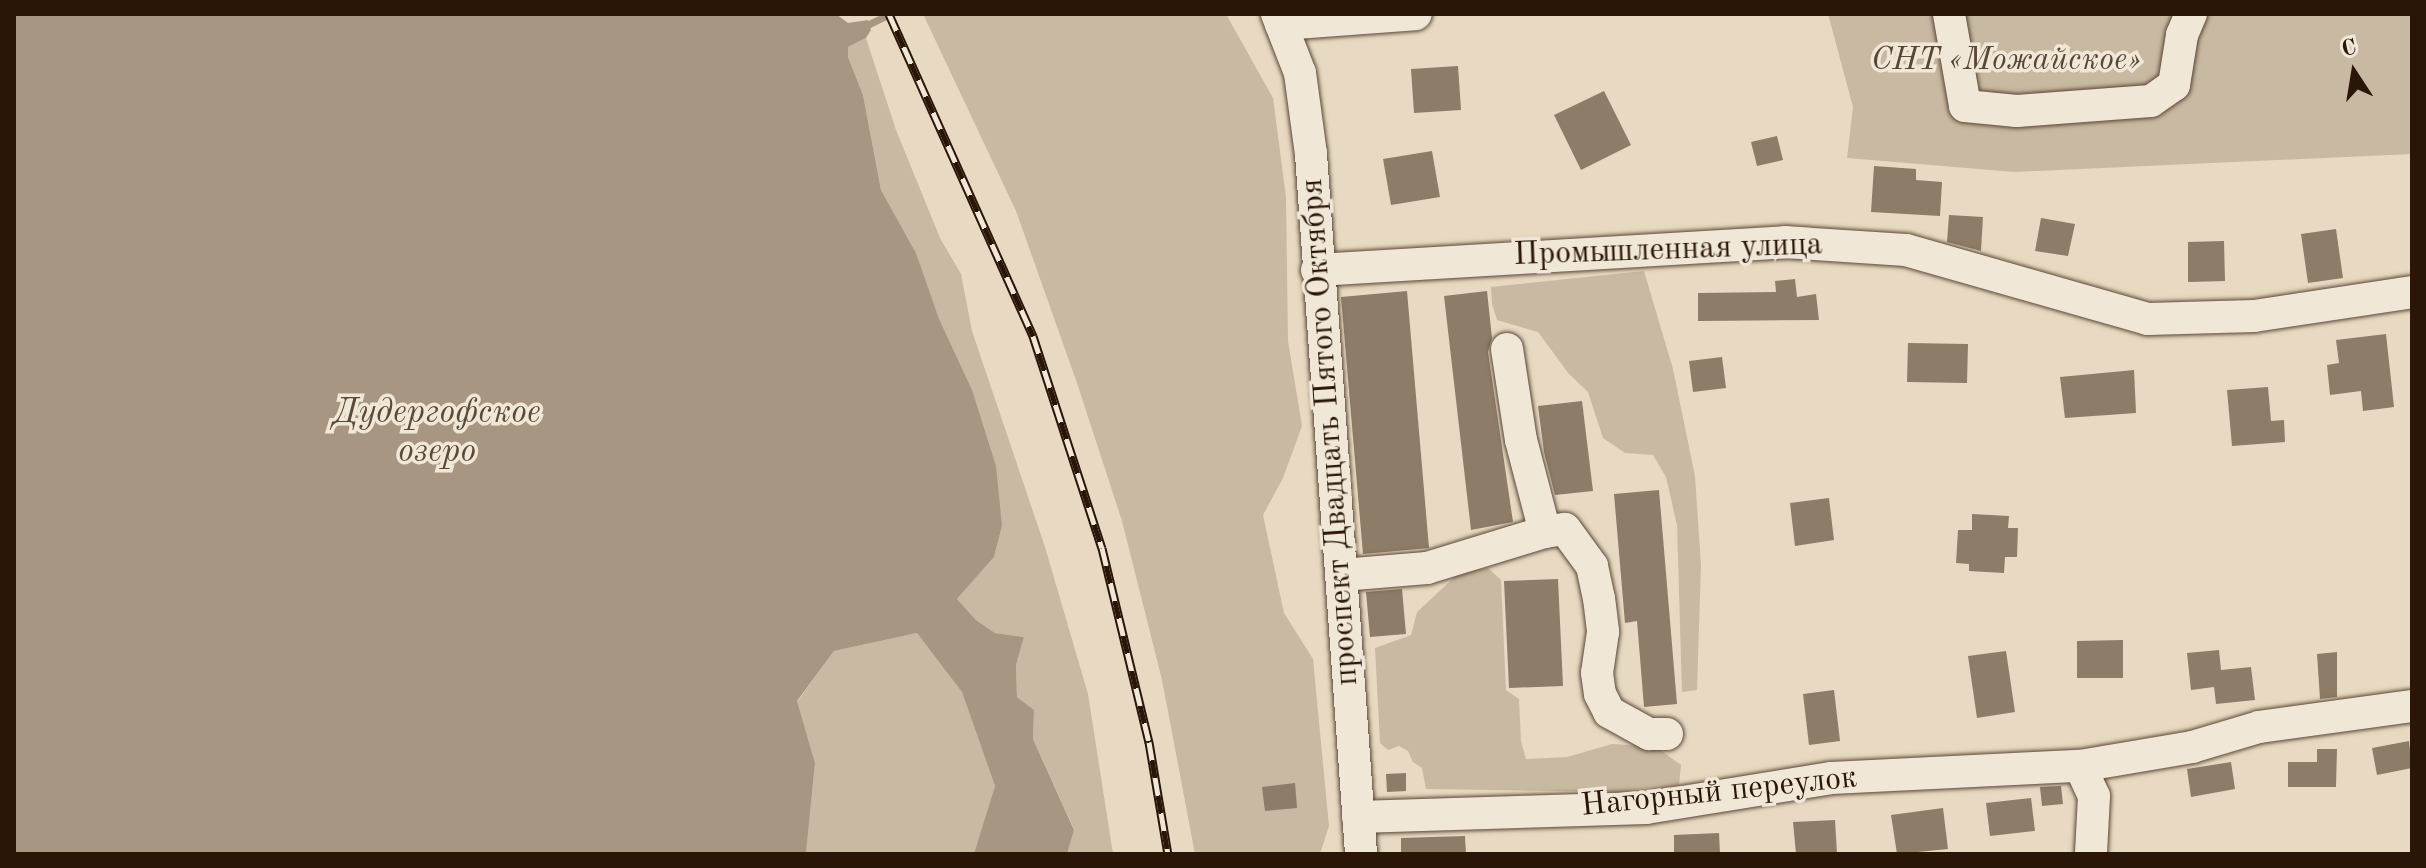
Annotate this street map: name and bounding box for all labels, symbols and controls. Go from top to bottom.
north arrow [2314,32,2394,112]
text: С [2340,36,2358,61]
park label: СНТ «Можайское» [1871,42,2141,80]
street label: проспект Двадцать Пятого Октября [1294,177,1368,687]
street label: Промышленная улица [1513,226,1823,276]
water label: Дудергофское озеро [333,393,541,472]
street label: Нагорный переулок [1579,759,1859,827]

